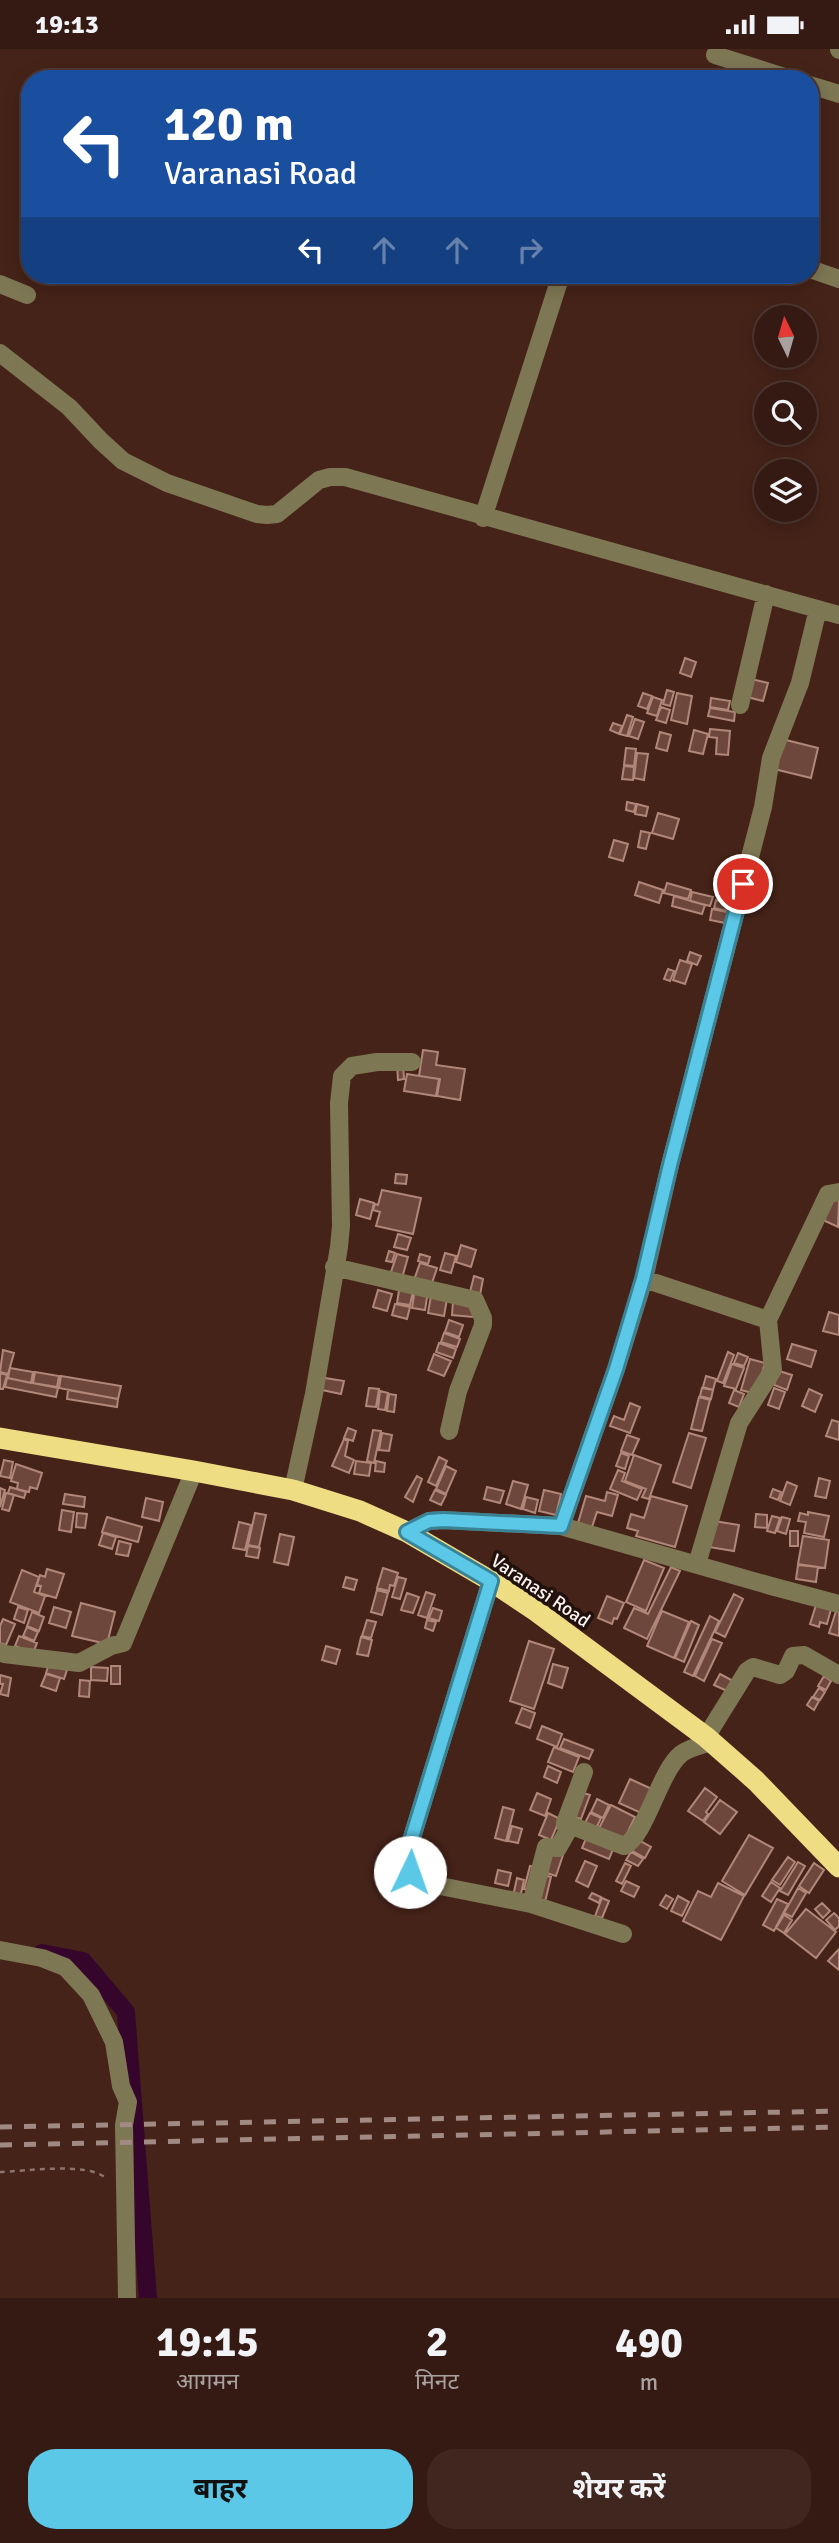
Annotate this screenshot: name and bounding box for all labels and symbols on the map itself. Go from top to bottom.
north arrow [754,305,817,367]
pin [713,854,773,914]
street label: Varanasi Road [486,1549,595,1633]
position arrow [373,1835,447,1909]

